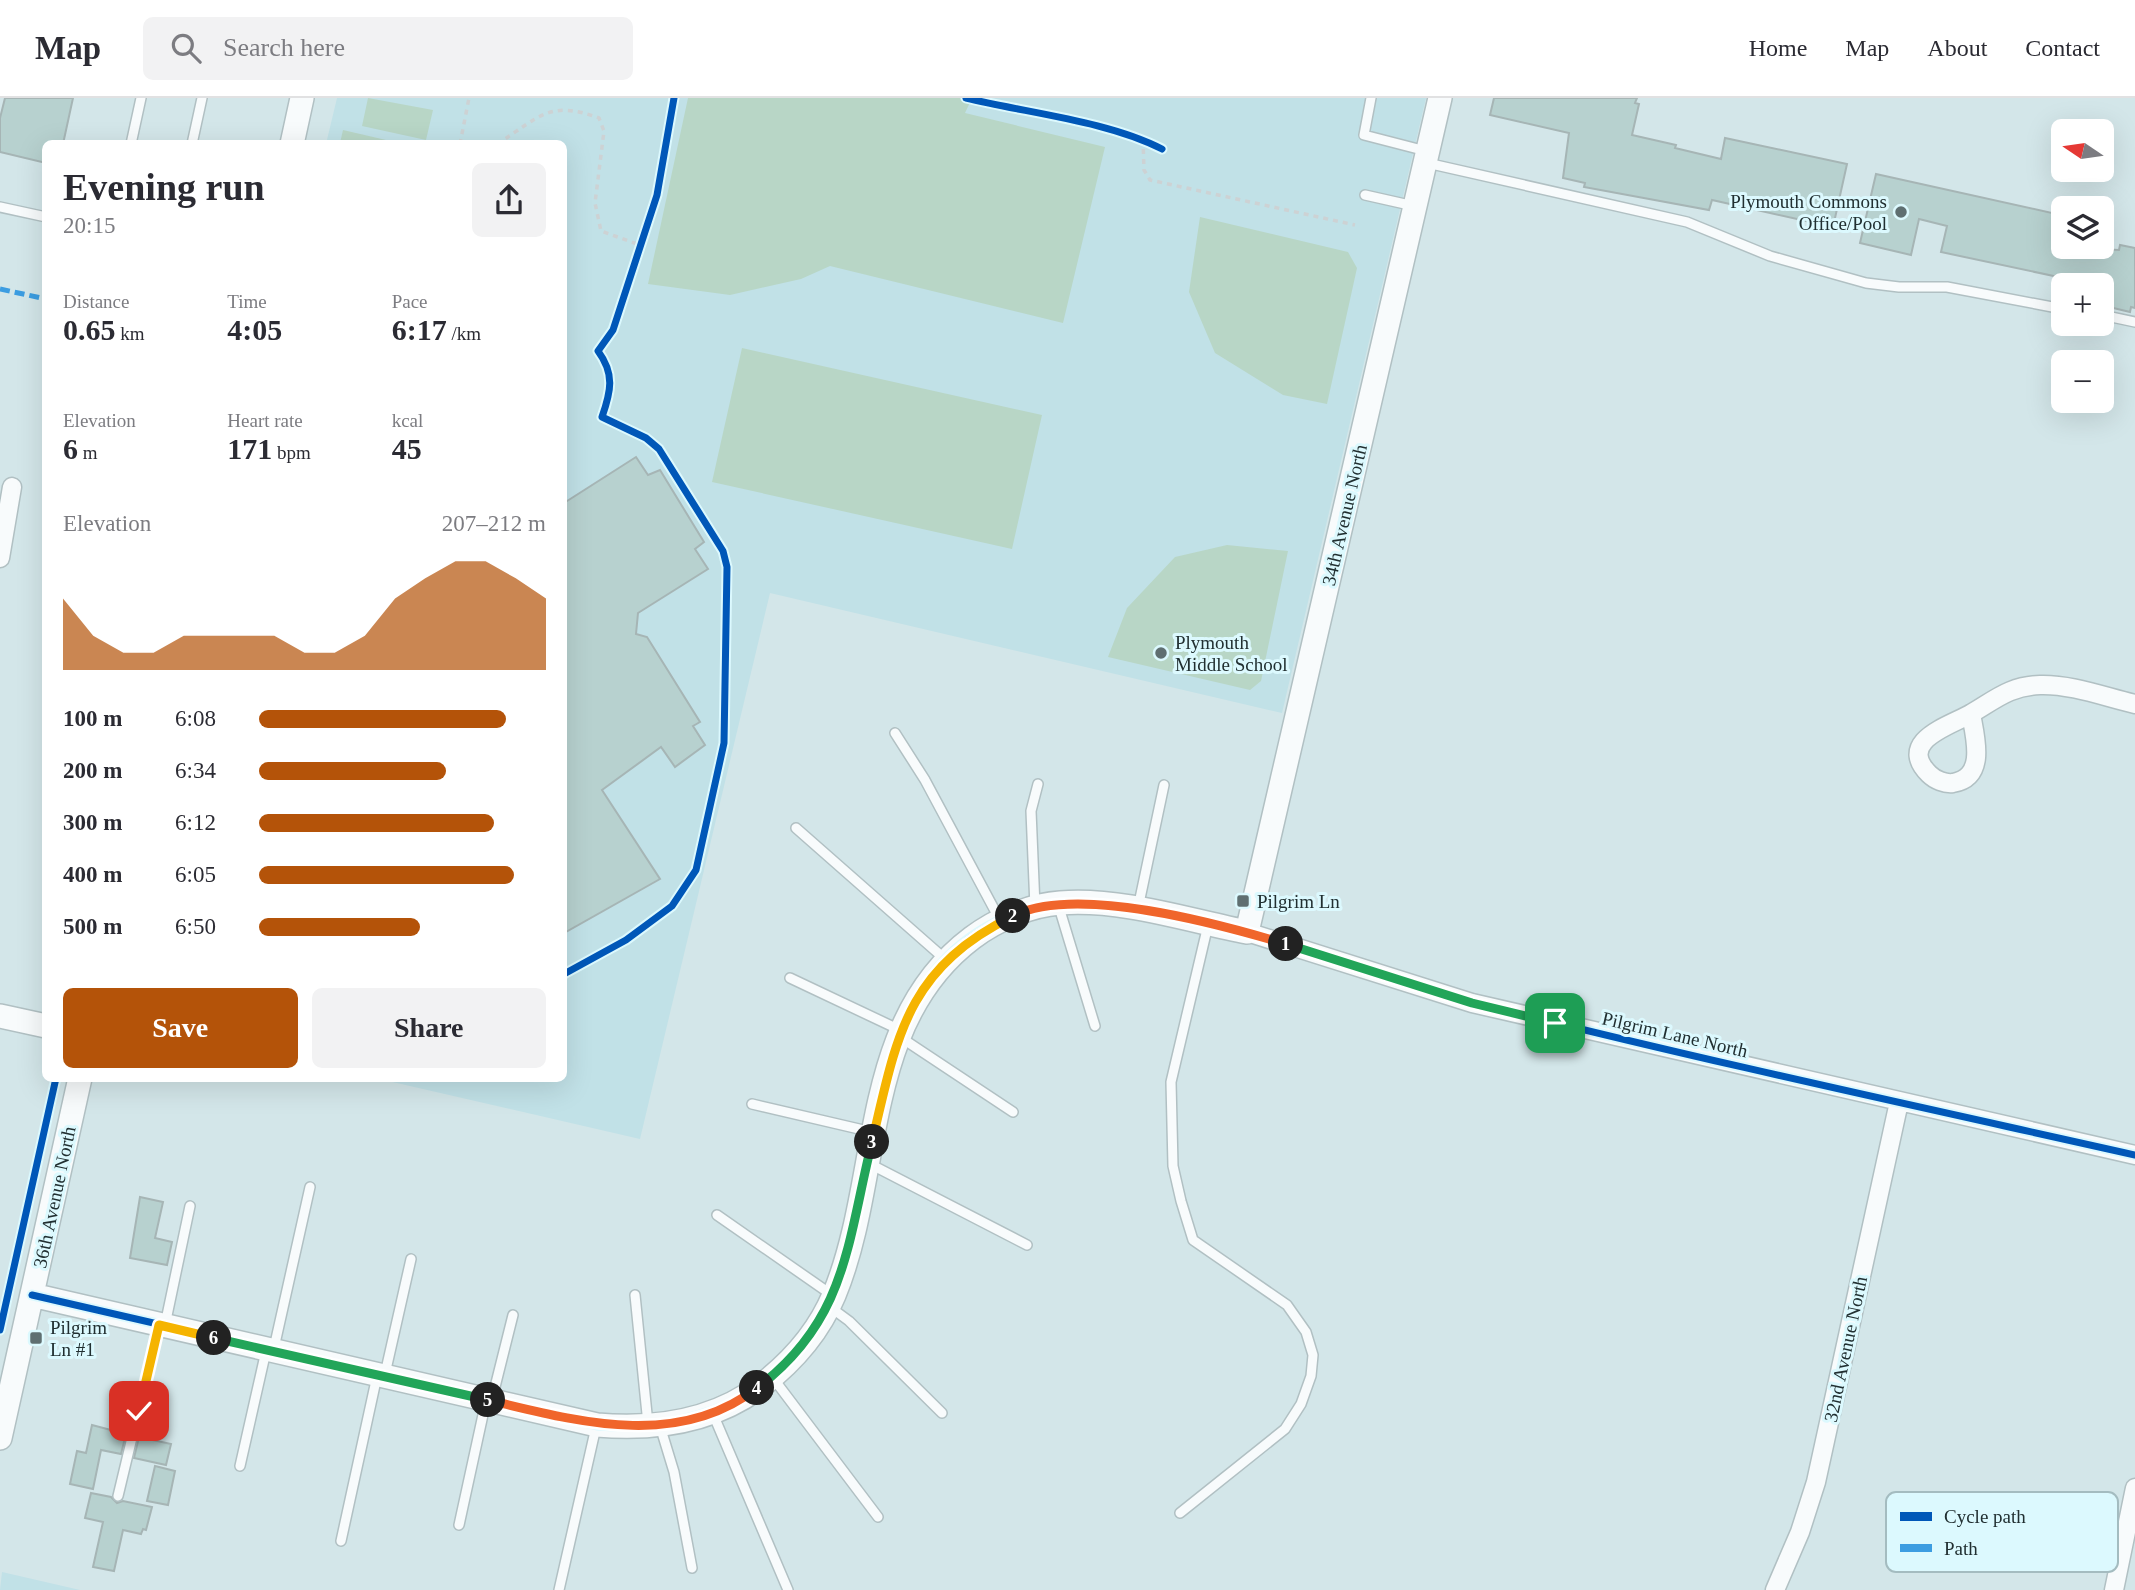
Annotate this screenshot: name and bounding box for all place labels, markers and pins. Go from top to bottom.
place label: Plymouth Commons Office/Pool [1730,191,1887,234]
marker: Plymouth Commons Office/Pool [1893,204,1909,220]
place label: Plymouth Middle School [1175,632,1287,675]
marker: Plymouth Middle School [1153,645,1169,661]
place label: Pilgrim Ln [1257,891,1340,912]
marker: Pilgrim Ln [1235,893,1251,909]
pin: 2 [996,898,1030,934]
pin: 1 [1268,926,1304,962]
pin [1525,993,1585,1053]
pin: 3 [854,1124,890,1160]
place label: Pilgrim Ln #1 [50,1317,107,1360]
pin: 6 [196,1320,232,1356]
marker: Pilgrim Ln #1 [28,1330,44,1346]
pin: 4 [740,1370,774,1406]
pin [109,1381,169,1441]
pin: 5 [470,1382,505,1418]

